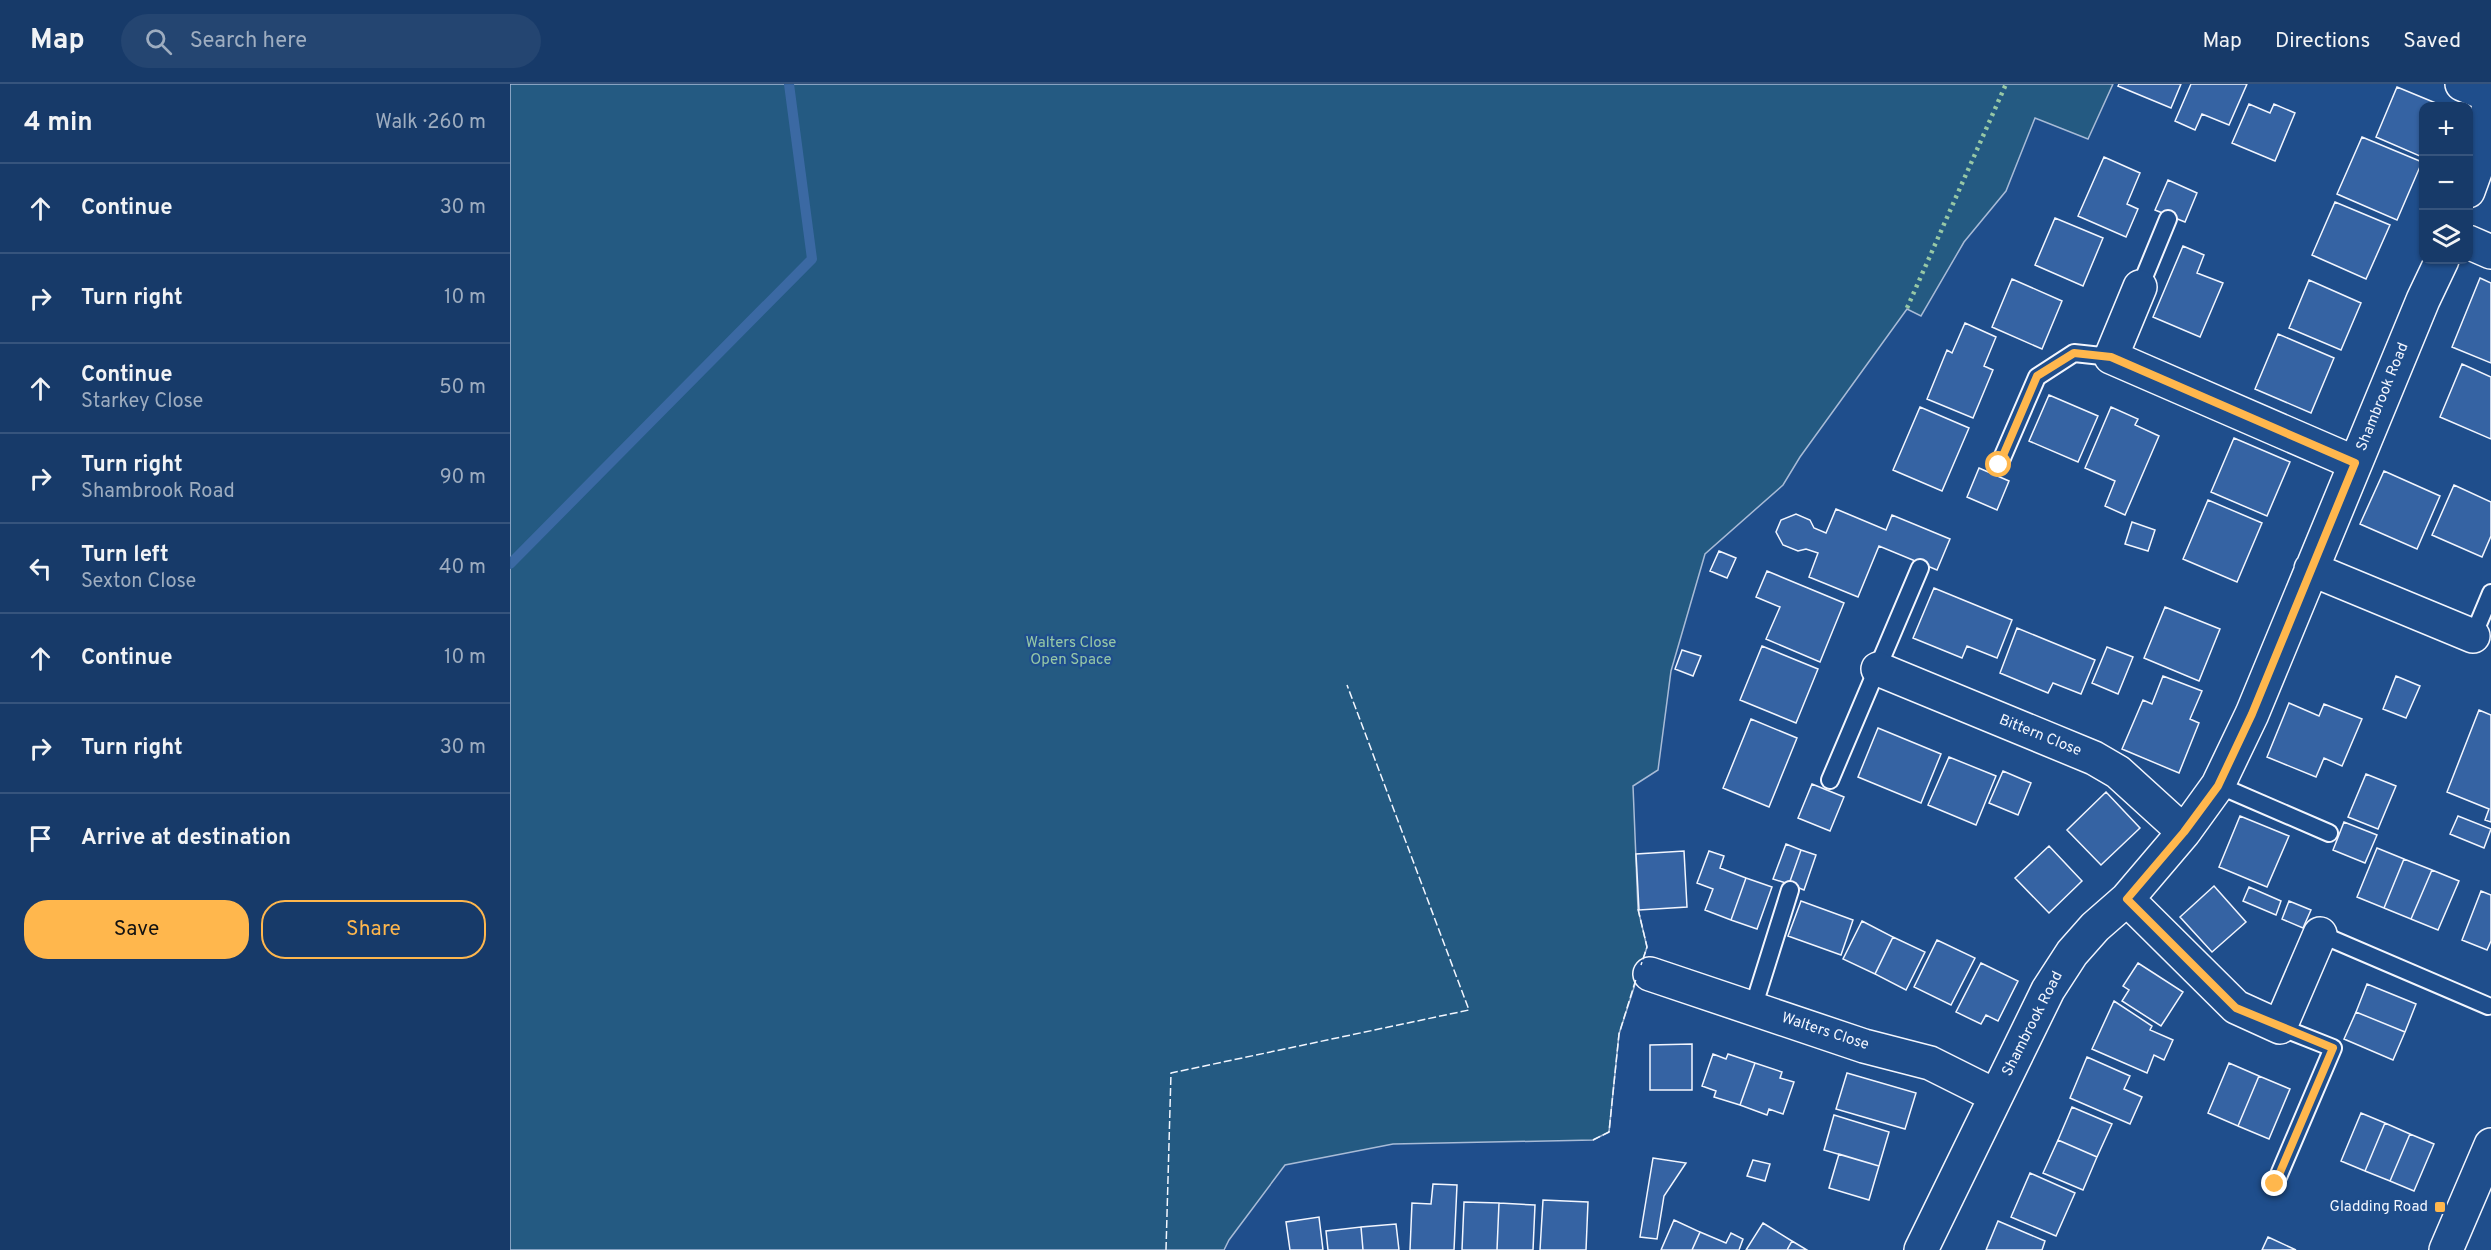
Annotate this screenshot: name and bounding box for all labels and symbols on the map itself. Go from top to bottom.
street label: Shambrook Road [2353,340,2413,454]
route start [1985,451,2011,477]
park label: Walters Close Open Space [1026,634,1116,670]
street label: Bittern Close [1996,711,2084,761]
street label: Shambrook Road [1998,968,2068,1080]
street label: Walters Close [1779,1009,1871,1055]
route end [2261,1170,2287,1196]
place label: Gladding Road [2330,1198,2428,1217]
marker: Gladding Road [2433,1200,2447,1214]

